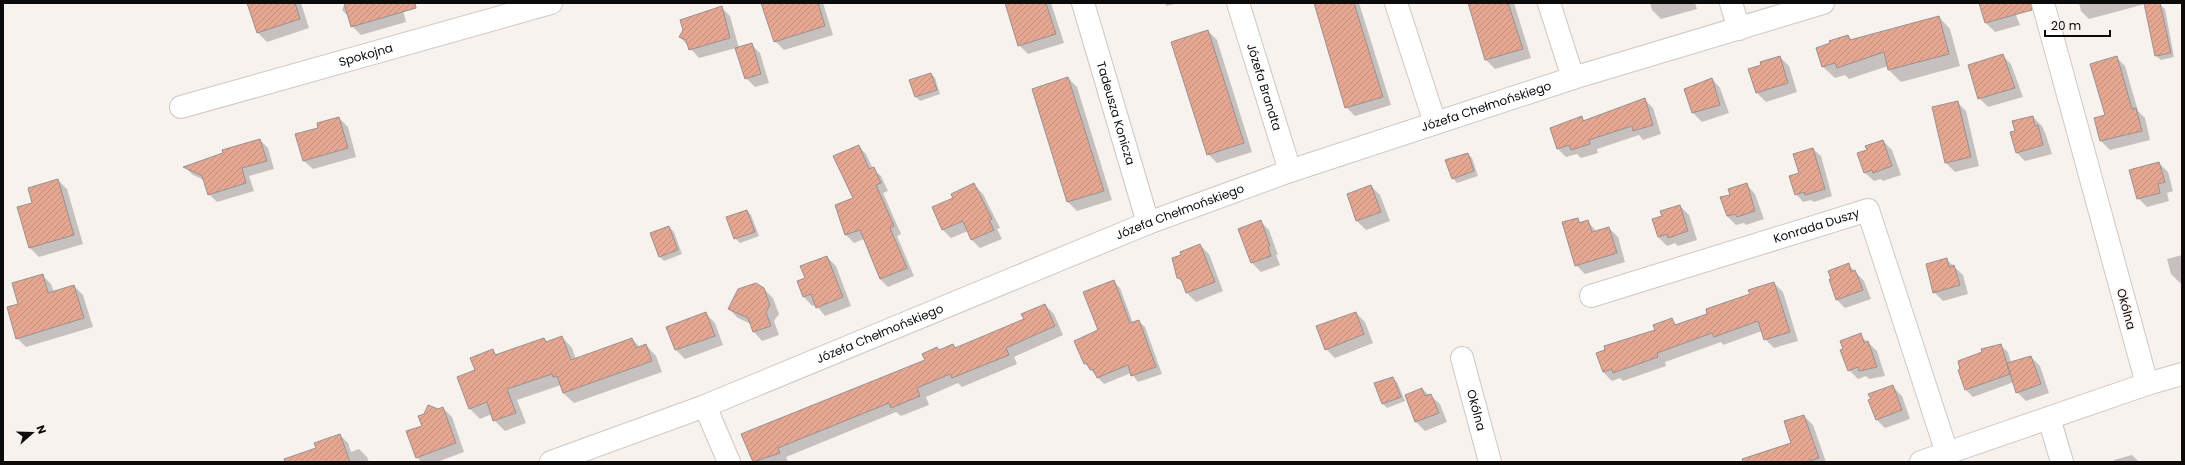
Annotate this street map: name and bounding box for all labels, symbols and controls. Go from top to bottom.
scale bar [2045,12,2110,38]
text: 20 m [2051,17,2081,34]
street label: Spokojna [337,39,395,70]
street label: Józefa Brandta [1243,41,1286,133]
street label: Tadeusza Konicza [1093,59,1139,167]
street label: Józefa Chełmońskiego [1419,77,1554,135]
street label: Józefa Chełmońskiego [1113,179,1247,243]
street label: Konrada Duszy [1771,204,1862,247]
street label: Okólna [2113,286,2140,331]
street label: Józefa Chełmońskiego [813,299,946,367]
street label: Okólna [1463,387,1490,433]
north arrow [12,413,52,453]
text: N [32,423,50,436]

